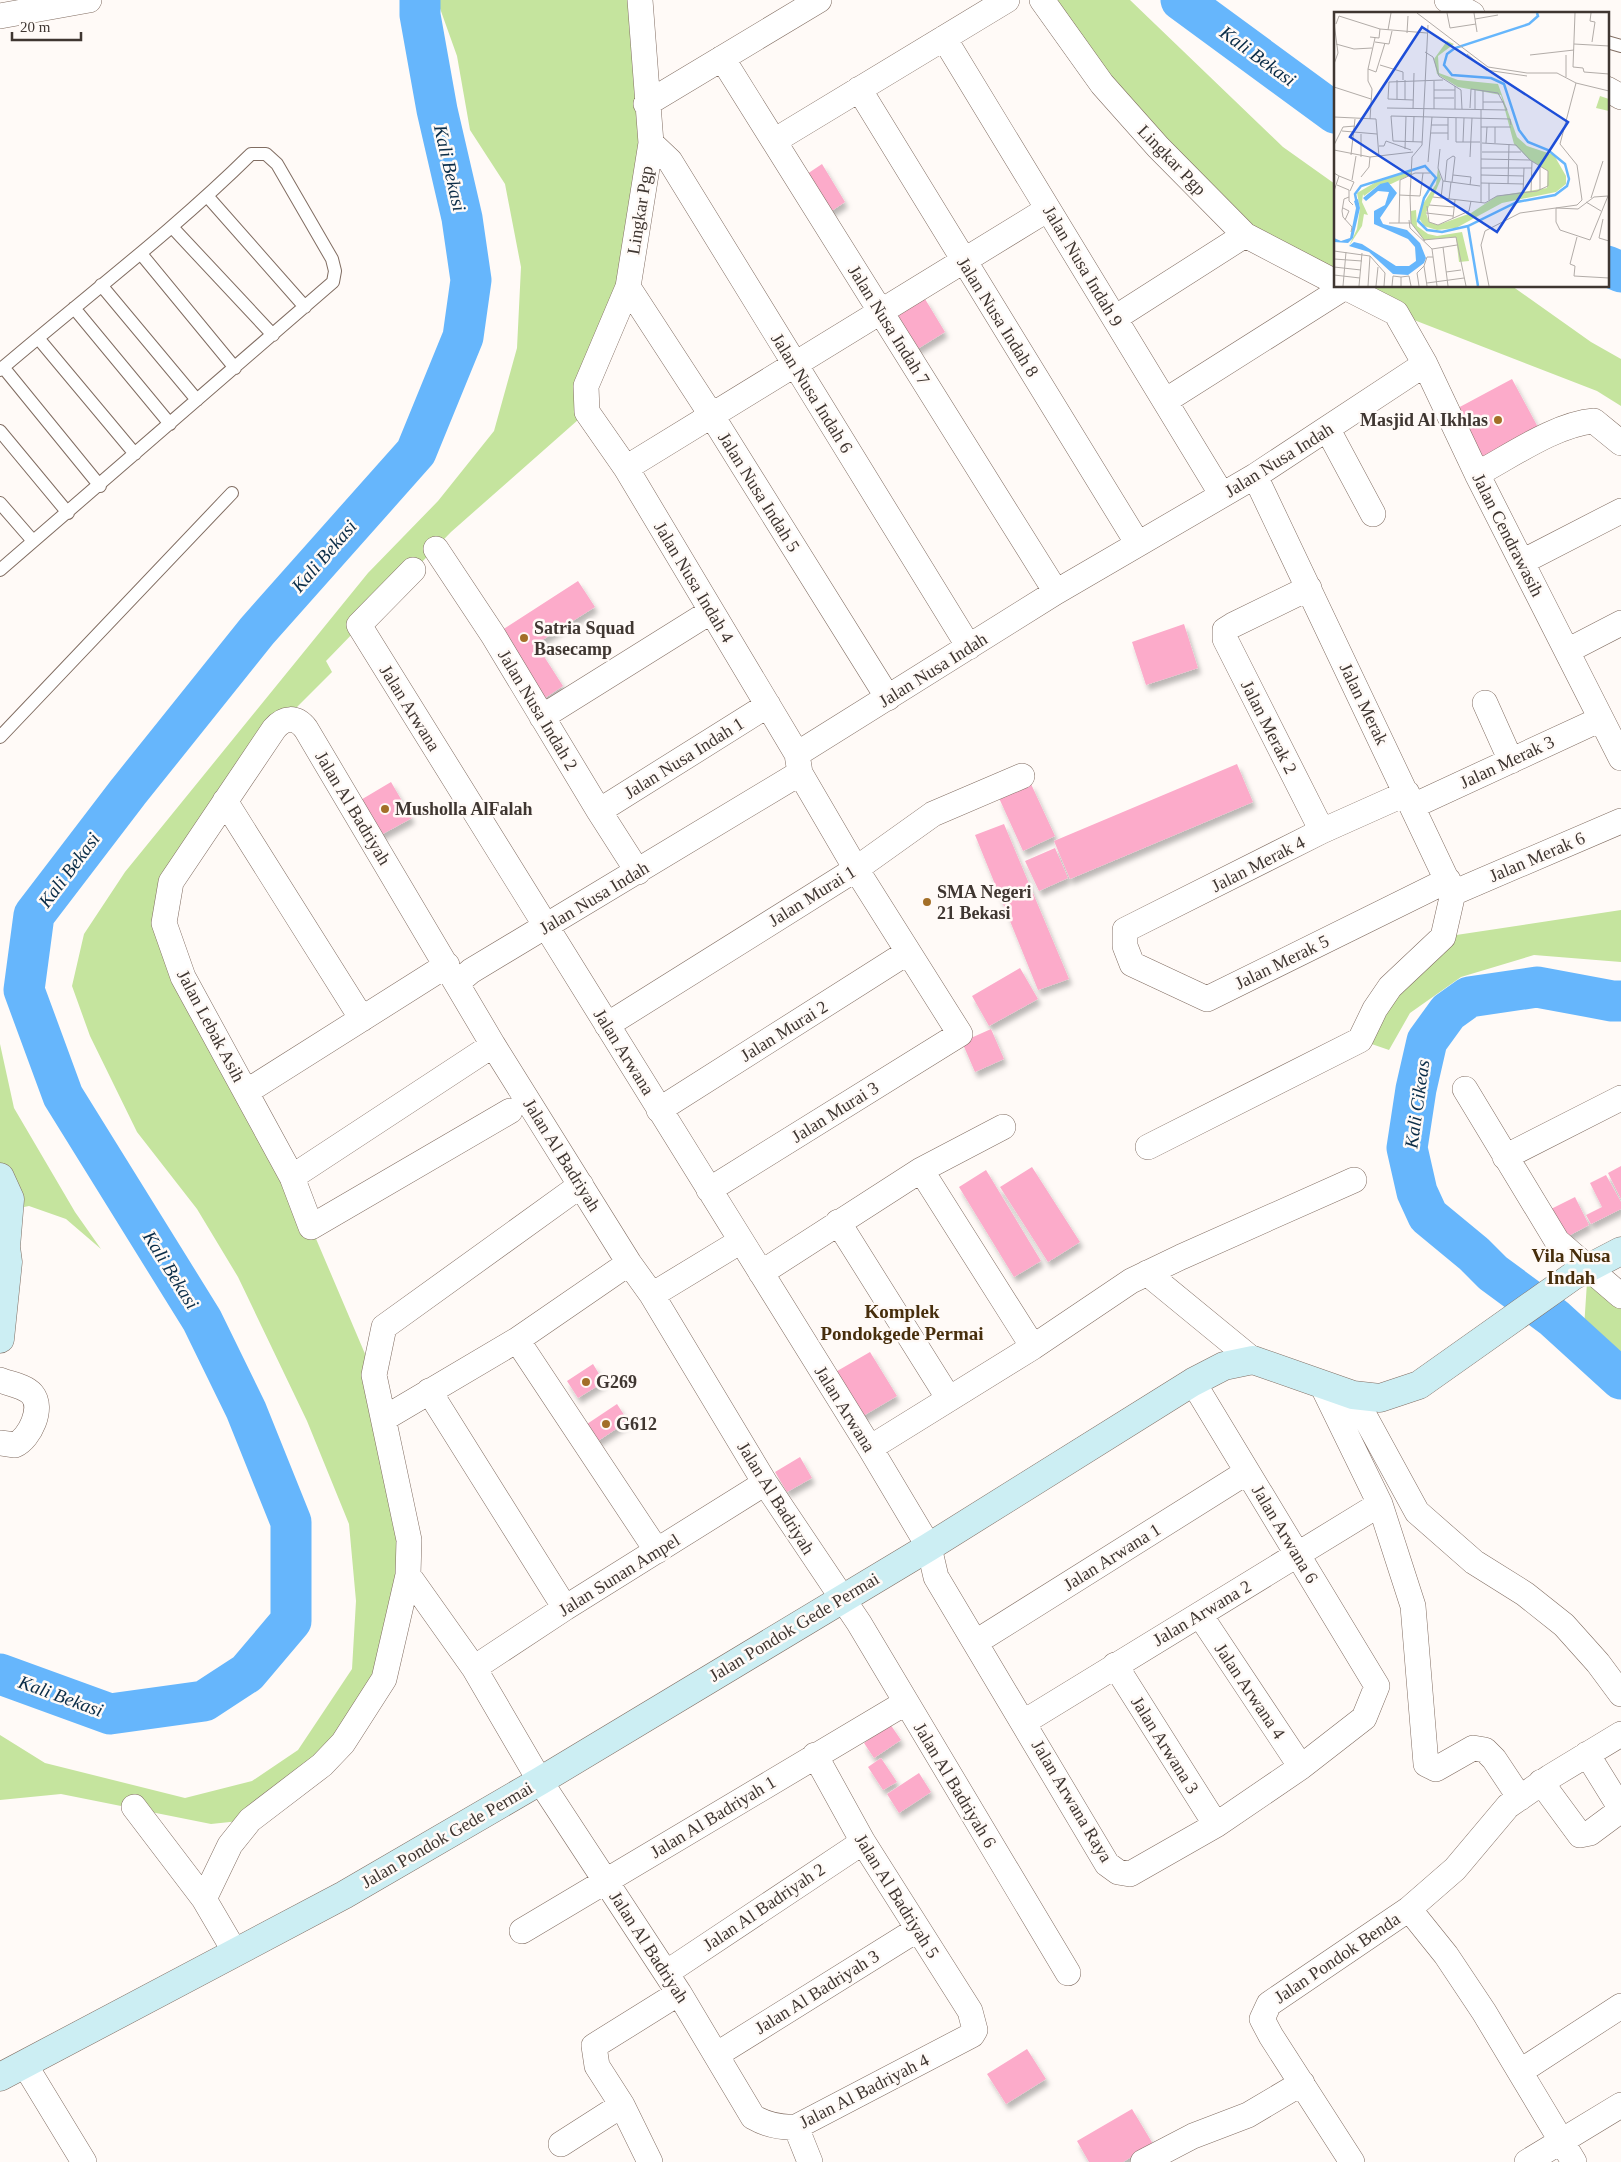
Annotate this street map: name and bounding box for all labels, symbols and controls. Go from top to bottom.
scale bar [12,10,81,42]
inset map [1334,12,1608,288]
text: 20 m [20,19,51,35]
water label: Kali Bekasi [1215,21,1300,90]
street label: Lingkar Pgp [1134,121,1210,199]
water label: Kali Bekasi [430,122,470,213]
street label: Lingkar Pgp [623,164,657,256]
street label: Jalan Nusa Indah 9 [1039,202,1127,330]
street label: Jalan Nusa Indah 8 [953,253,1043,381]
street label: Jalan Nusa Indah 7 [844,261,934,389]
street label: Jalan Nusa Indah 6 [767,329,857,457]
place label: Masjid Al Ikhlas [1360,410,1488,430]
marker: Masjid Al Ikhlas [1492,414,1504,426]
street label: Jalan Nusa Indah [1221,419,1337,501]
street label: Jalan Nusa Indah 5 [714,428,804,556]
street label: Jalan Cendrawasih [1468,470,1548,600]
water label: Kali Bekasi [287,516,361,597]
street label: Jalan Nusa Indah 4 [650,518,738,646]
place label: Satria Squad Basecamp [534,618,635,659]
street label: Jalan Nusa Indah [875,629,991,711]
marker: Satria Squad Basecamp [518,632,530,644]
street label: Jalan Nusa Indah 2 [494,646,582,774]
street label: Jalan Merak [1336,660,1392,748]
street label: Jalan Arwana [376,661,444,755]
street label: Jalan Merak 2 [1237,677,1301,777]
street label: Jalan Nusa Indah 1 [620,713,748,803]
street label: Jalan Merak 3 [1457,731,1557,793]
street label: Jalan Al Badriyah [311,748,395,868]
place label: Musholla AlFalah [395,799,533,819]
marker: Musholla AlFalah [379,803,391,815]
water label: Kali Bekasi [33,828,104,912]
street label: Jalan Merak 6 [1486,828,1588,886]
street label: Jalan Merak 4 [1208,832,1308,896]
street label: Jalan Nusa Indah [536,858,652,938]
street label: Jalan Murai 1 [765,861,859,931]
place label: SMA Negeri 21 Bekasi [937,882,1031,923]
marker: SMA Negeri 21 Bekasi [921,896,933,908]
street label: Jalan Merak 5 [1232,931,1332,993]
street label: Jalan Lebak Asih [173,967,249,1085]
street label: Jalan Murai 2 [737,996,831,1066]
street label: Jalan Arwana [590,1005,658,1099]
water label: Kali Cikeas [1400,1058,1434,1151]
street label: Jalan Murai 3 [788,1077,882,1147]
street label: Jalan Al Badriyah [519,1095,605,1215]
water label: Kali Bekasi [138,1226,203,1313]
district label: Vila Nusa Indah [1531,1245,1611,1288]
district label: Komplek Pondokgede Permai [820,1301,984,1344]
street label: Jalan Arwana [811,1362,879,1456]
place label: G269 [596,1372,637,1392]
marker: G269 [580,1376,592,1388]
place label: G612 [616,1414,657,1434]
marker: G612 [600,1418,612,1430]
street label: Jalan Al Badriyah [733,1438,819,1558]
street label: Jalan Arwana 6 [1248,1481,1322,1587]
street label: Jalan Arwana 1 [1060,1519,1164,1595]
street label: Jalan Sunan Ampel [555,1530,683,1620]
street label: Jalan Pondok Gede Permai [706,1568,882,1686]
street label: Jalan Arwana 2 [1149,1576,1255,1650]
street label: Jalan Arwana 4 [1211,1639,1289,1743]
water label: Kali Bekasi [15,1671,106,1721]
street label: Jalan Arwana 3 [1127,1693,1203,1797]
street label: Jalan Al Badriyah 6 [910,1719,1000,1851]
street label: Jalan Arwana Raya [1028,1736,1116,1866]
street label: Jalan Al Badriyah 1 [647,1772,779,1862]
street label: Jalan Pondok Gede Permai [358,1778,536,1892]
street label: Jalan Al Badriyah 5 [851,1830,943,1962]
street label: Jalan Al Badriyah 2 [699,1859,829,1955]
street label: Jalan Al Badriyah [605,1887,693,2007]
street label: Jalan Pondok Benda [1270,1909,1404,2007]
street label: Jalan Al Badriyah 3 [751,1946,883,2038]
street label: Jalan Al Badriyah 4 [796,2050,932,2132]

